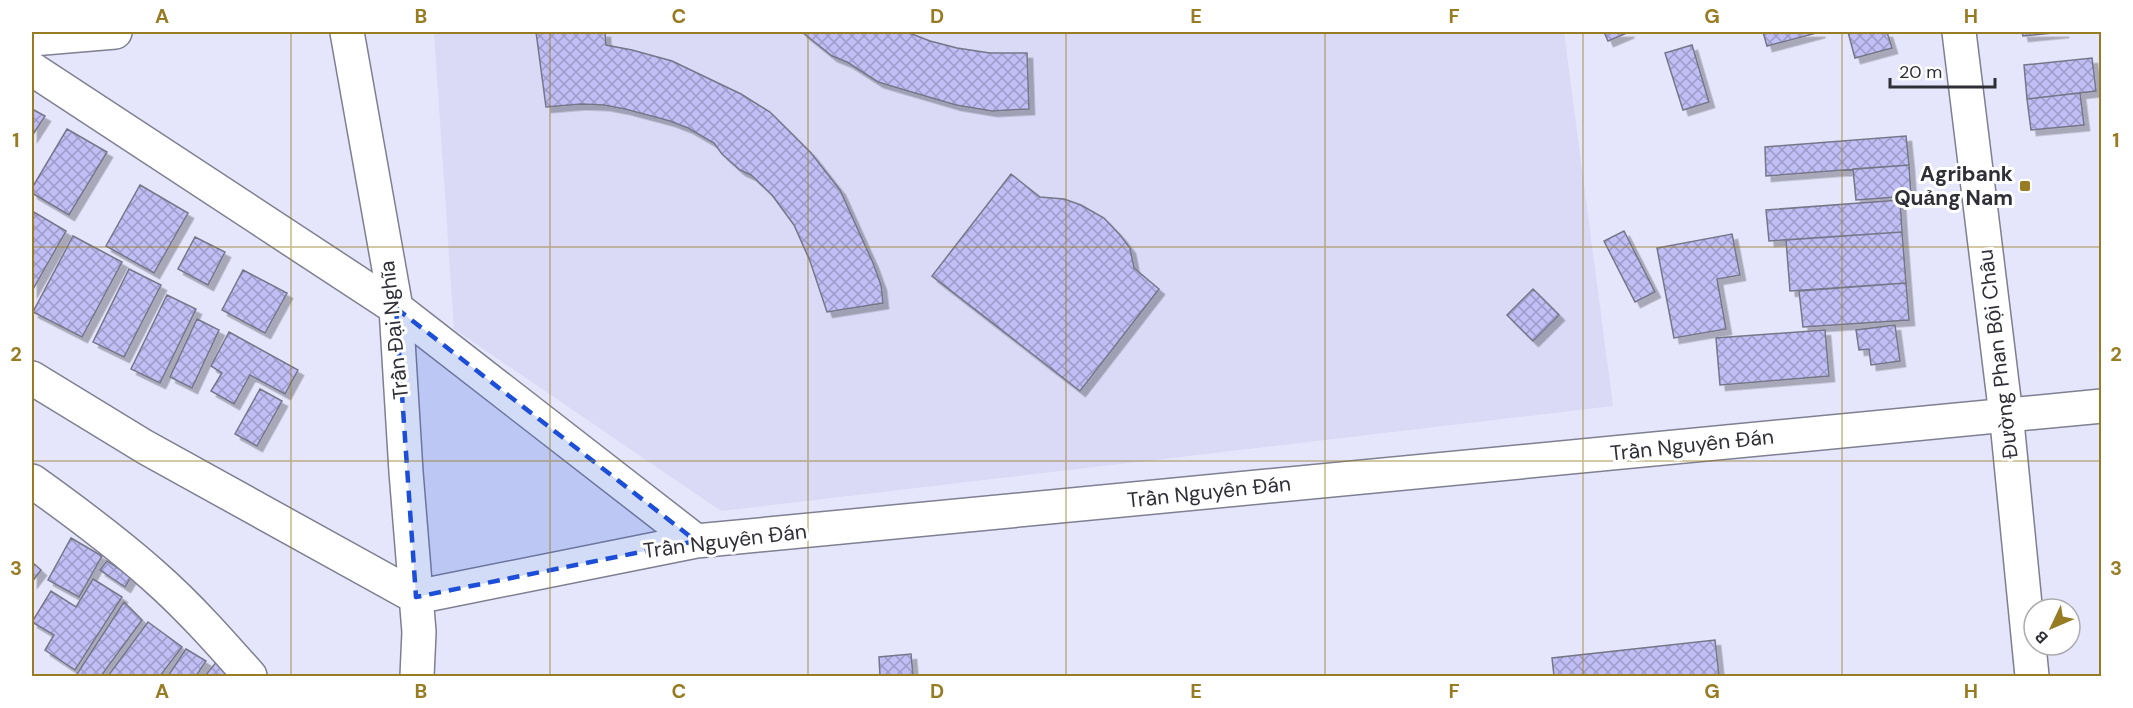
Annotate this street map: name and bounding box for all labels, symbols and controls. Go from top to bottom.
text: A [155,3,169,29]
text: B [415,3,427,29]
text: C [672,3,686,29]
text: D [930,3,944,29]
text: E [1190,3,1202,29]
text: F [1448,3,1460,29]
text: G [1704,3,1720,29]
text: H [1964,3,1978,29]
scale bar [1890,51,1995,89]
text: 20 m [1899,60,1942,84]
text: 1 [12,127,20,153]
text: 1 [2112,127,2120,153]
place label: Agribank Quảng Nam [1894,160,2013,212]
marker: Agribank Quảng Nam [2018,179,2032,193]
street label: Đường Phan Bội Châu [1971,248,2025,460]
street label: Trần Đại Nghĩa [373,259,415,401]
text: 2 [10,341,22,367]
text: 2 [2110,341,2122,367]
street label: Trần Nguyên Đán [1609,422,1775,468]
street label: Trần Nguyên Đán [1126,469,1292,515]
street label: Trần Nguyên Đán [642,517,808,565]
text: 3 [10,555,22,581]
text: 3 [2110,555,2122,581]
north arrow [2022,597,2082,657]
text: B [2030,626,2053,648]
text: A [155,678,169,704]
text: B [415,678,427,704]
text: C [672,678,686,704]
text: D [930,678,944,704]
text: E [1190,678,1202,704]
text: F [1448,678,1460,704]
text: G [1704,678,1720,704]
text: H [1964,678,1978,704]

